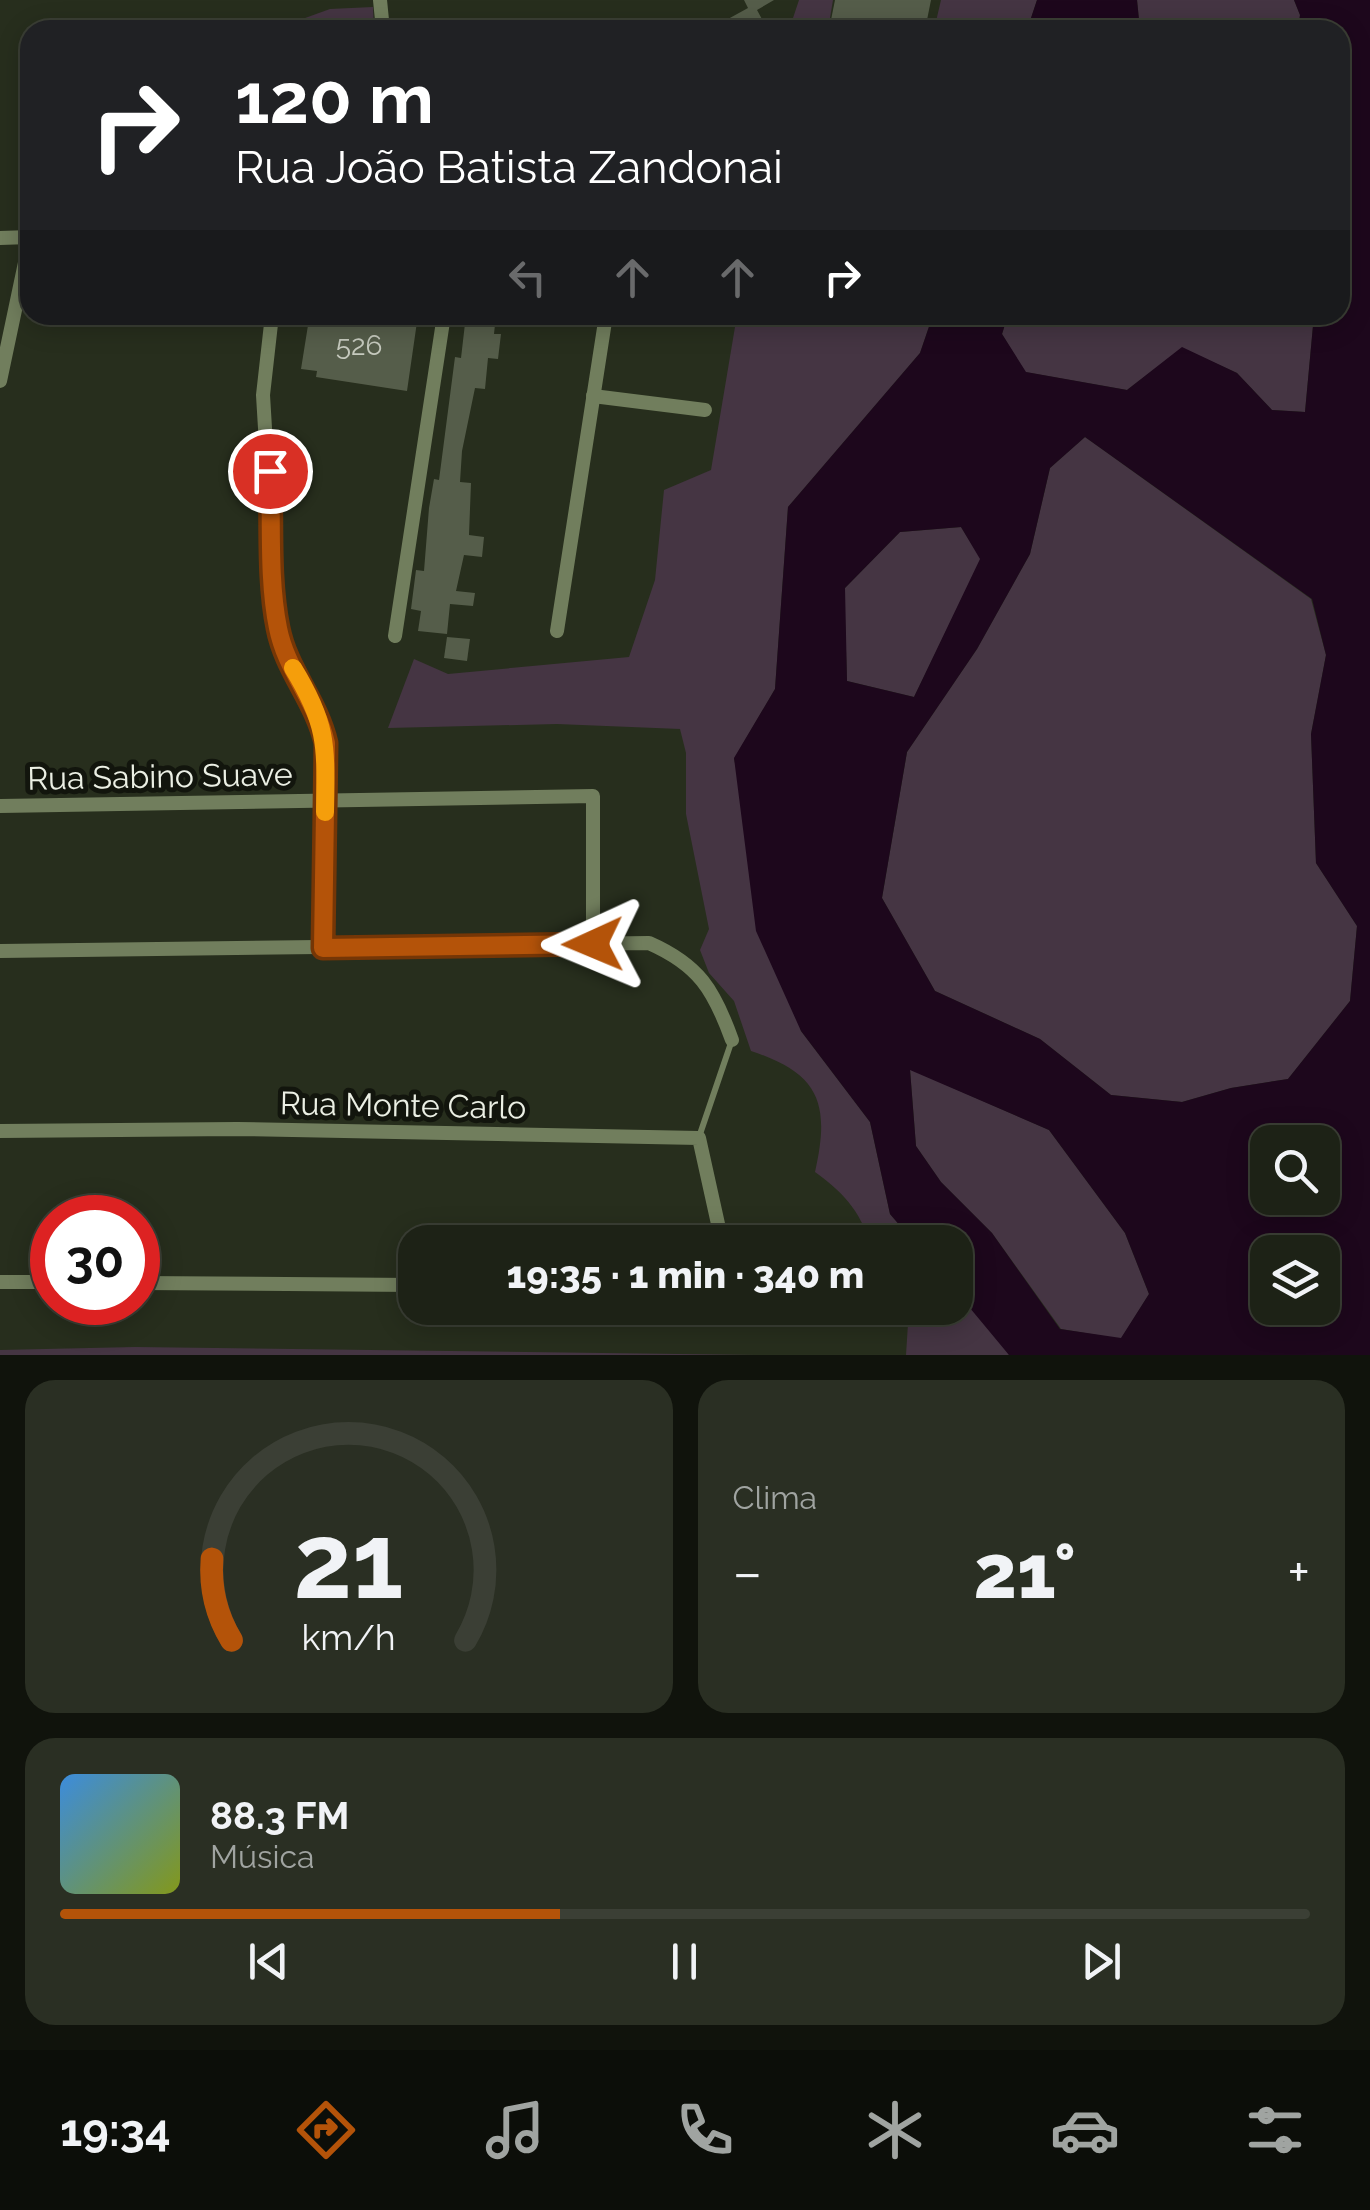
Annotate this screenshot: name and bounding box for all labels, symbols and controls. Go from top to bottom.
text: 120 m [235,57,434,139]
icon: right [70,60,200,190]
text: Rua João Batista Zandonai [235,141,783,194]
icon: left [500,250,555,305]
icon: ahead [605,250,660,305]
icon: ahead [710,250,765,305]
icon: right [815,250,870,305]
house number: 526 [336,329,382,362]
pin [228,429,313,514]
icon: arrive [243,444,298,499]
street label: Rua Sabino Suave [27,755,293,797]
position arrow [541,892,645,996]
street label: Rua Monte Carlo [280,1084,526,1126]
map controls [1250,1125,1340,1325]
button: search [1250,1125,1340,1215]
speed limit sign: 30 [30,1195,160,1325]
button: layers [1250,1235,1340,1325]
text: 19:35 · 1 min · 340 m [507,1252,864,1297]
text: Clima [733,1479,817,1516]
text: 21 [294,1500,404,1622]
text: 21° [973,1527,1076,1616]
text: − [733,1540,762,1605]
text: + [1287,1540,1310,1605]
text: km/h [302,1616,396,1658]
text: 88.3 FM [210,1793,349,1838]
text: Música [210,1838,315,1875]
icon: previous [241,1934,296,1989]
icon: pause [657,1934,712,1989]
icon: next [1074,1934,1129,1989]
icon: directions [291,2095,361,2165]
icon: music [480,2095,550,2165]
icon: phone [670,2095,740,2165]
icon: climate [860,2095,930,2165]
icon: car [1050,2095,1120,2165]
icon: filters [1240,2095,1310,2165]
text: 19:34 [60,2104,171,2157]

